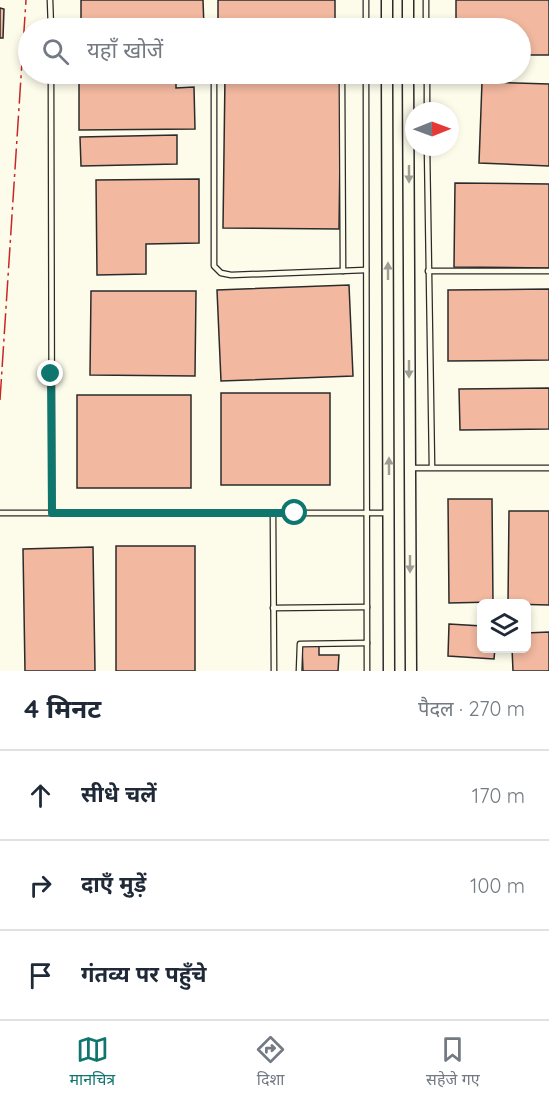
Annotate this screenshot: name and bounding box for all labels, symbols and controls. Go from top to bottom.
search box [18,18,531,84]
icon: search [39,35,72,68]
text: यहाँ खोजें [87,36,163,64]
north arrow [405,102,459,156]
one-way arrow [404,164,414,183]
one-way arrow [383,261,393,280]
one-way arrow [404,359,414,378]
route end [37,360,63,386]
one-way arrow [384,456,394,475]
route start [281,499,307,525]
one-way arrow [405,554,415,573]
map controls [477,599,531,653]
button: layers [477,599,531,653]
text: 4 मिनट [24,692,101,725]
text: पैदल · 270 m [418,696,525,721]
icon: ahead [24,779,57,812]
text: सीधे चलें [81,780,157,808]
text: 170 m [472,783,525,808]
icon: right [24,869,57,902]
text: दाएँ मुड़ें [81,870,146,898]
text: 100 m [470,873,525,898]
icon: arrive [24,959,57,992]
text: गंतव्य पर पहुँचे [81,960,206,988]
tab: मानचित्र [69,1033,115,1092]
tab: दिशा [254,1033,287,1092]
tab: सहेजे गए [426,1033,480,1092]

